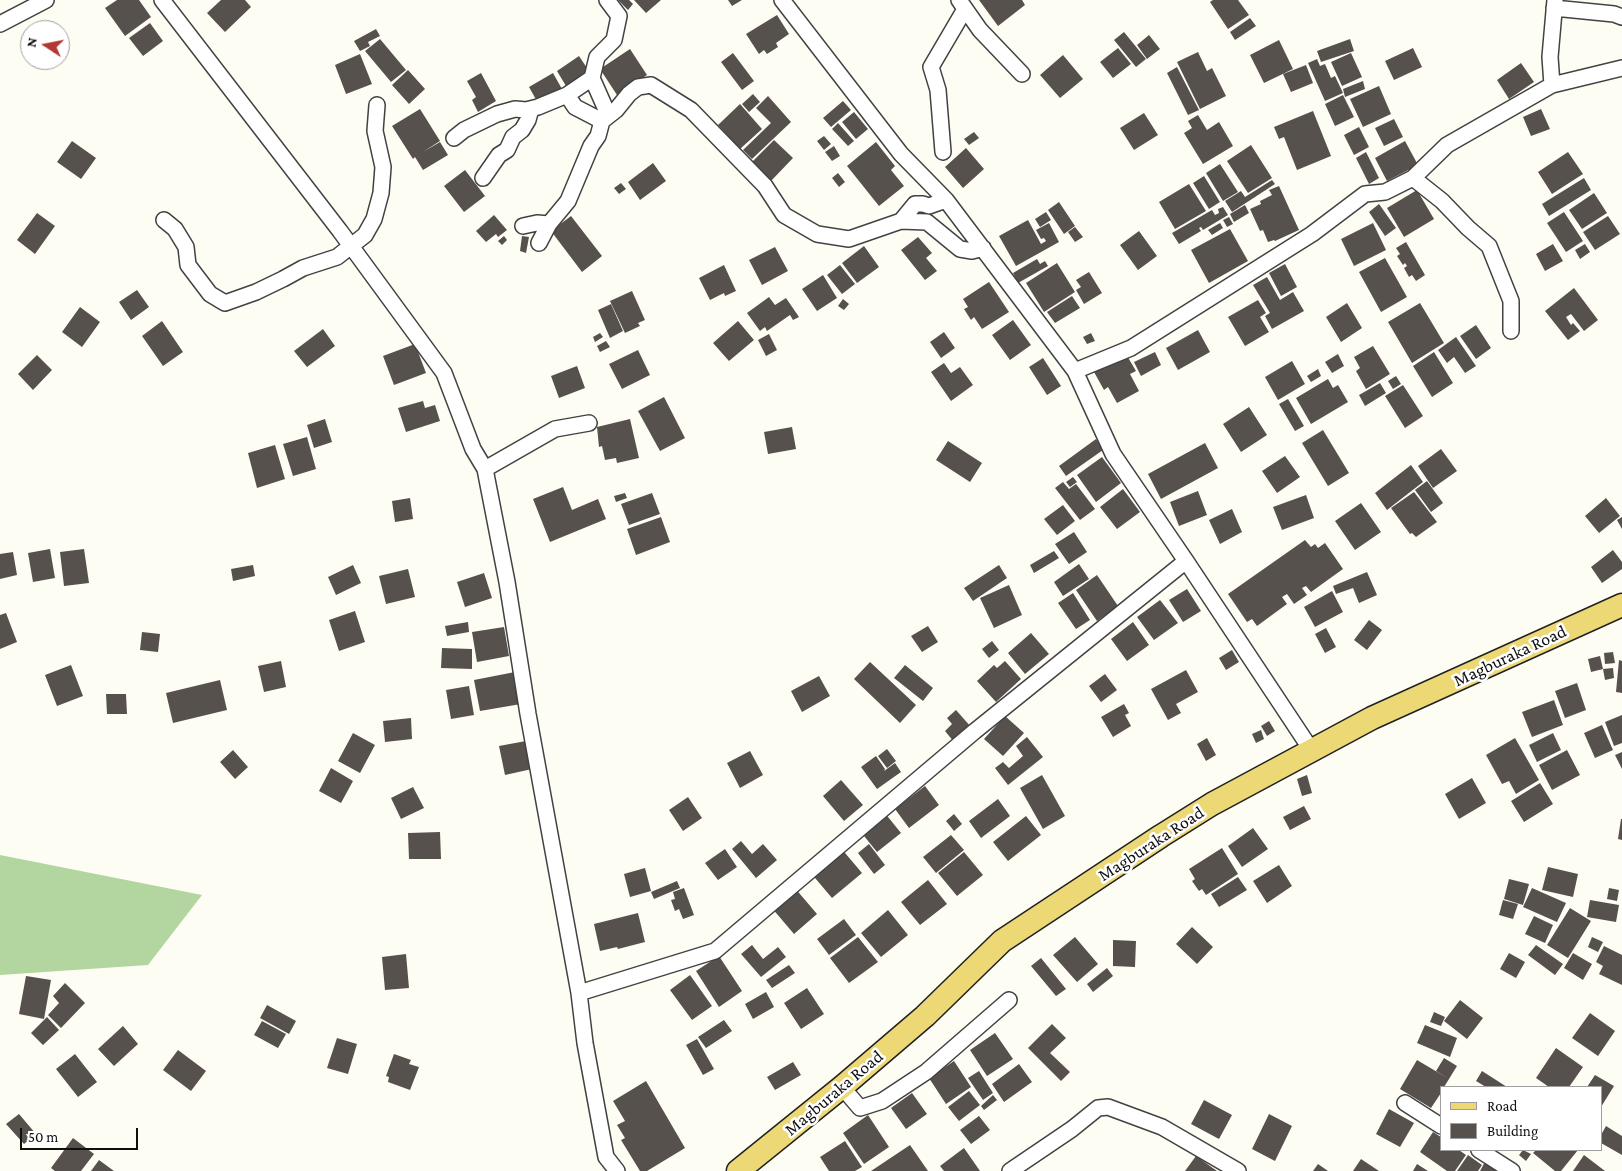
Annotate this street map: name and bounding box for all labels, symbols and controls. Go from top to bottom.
north arrow [20,20,70,70]
text: N [22,36,40,49]
street label: Magburaka Road [1450,620,1570,692]
street label: Magburaka Road [1094,802,1208,886]
street label: Magburaka Road [780,1046,888,1140]
legend [1440,1086,1602,1151]
text: Road [1487,1098,1517,1114]
scale bar [22,1118,140,1150]
text: Building [1487,1123,1538,1139]
text: 50 m [28,1129,58,1145]

